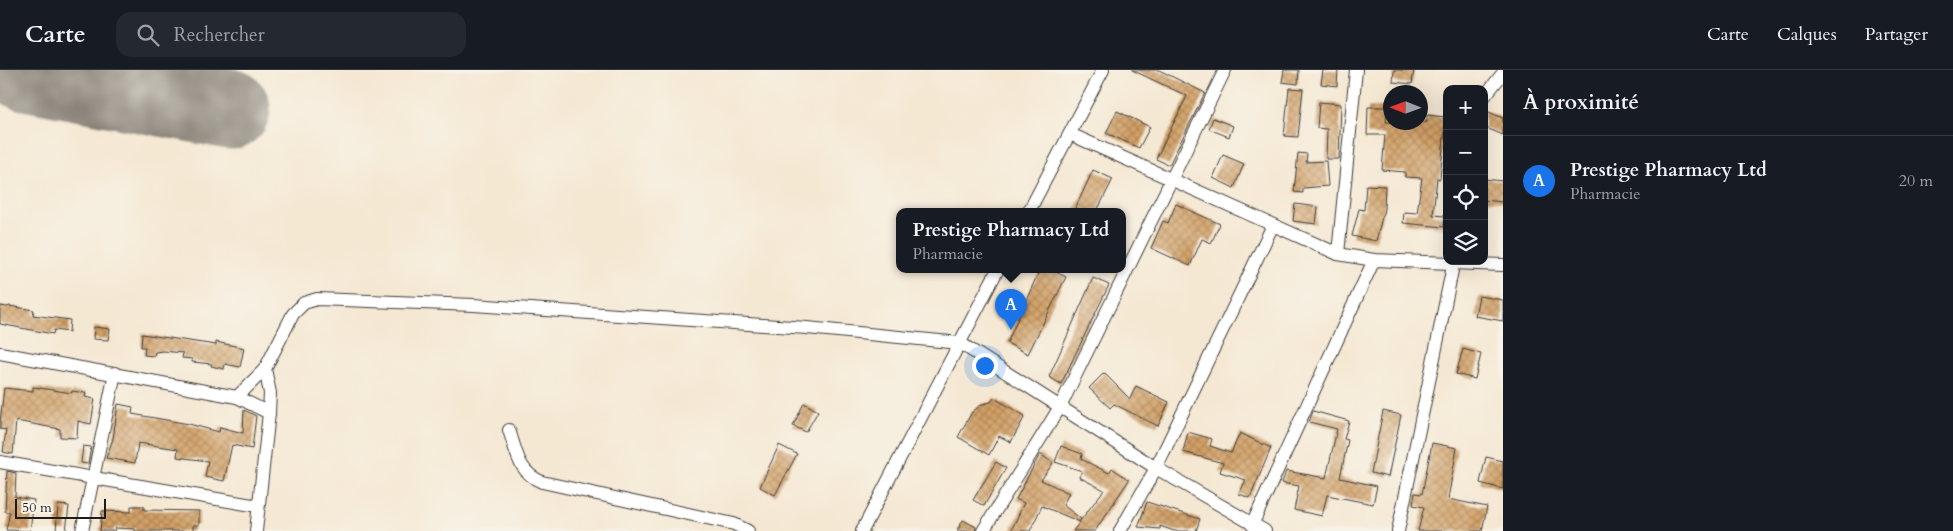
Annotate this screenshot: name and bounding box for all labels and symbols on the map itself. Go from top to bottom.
north arrow [1383,85,1428,130]
pin: A [995,289,1027,330]
your location [972,353,998,379]
scale bar [15,496,106,519]

